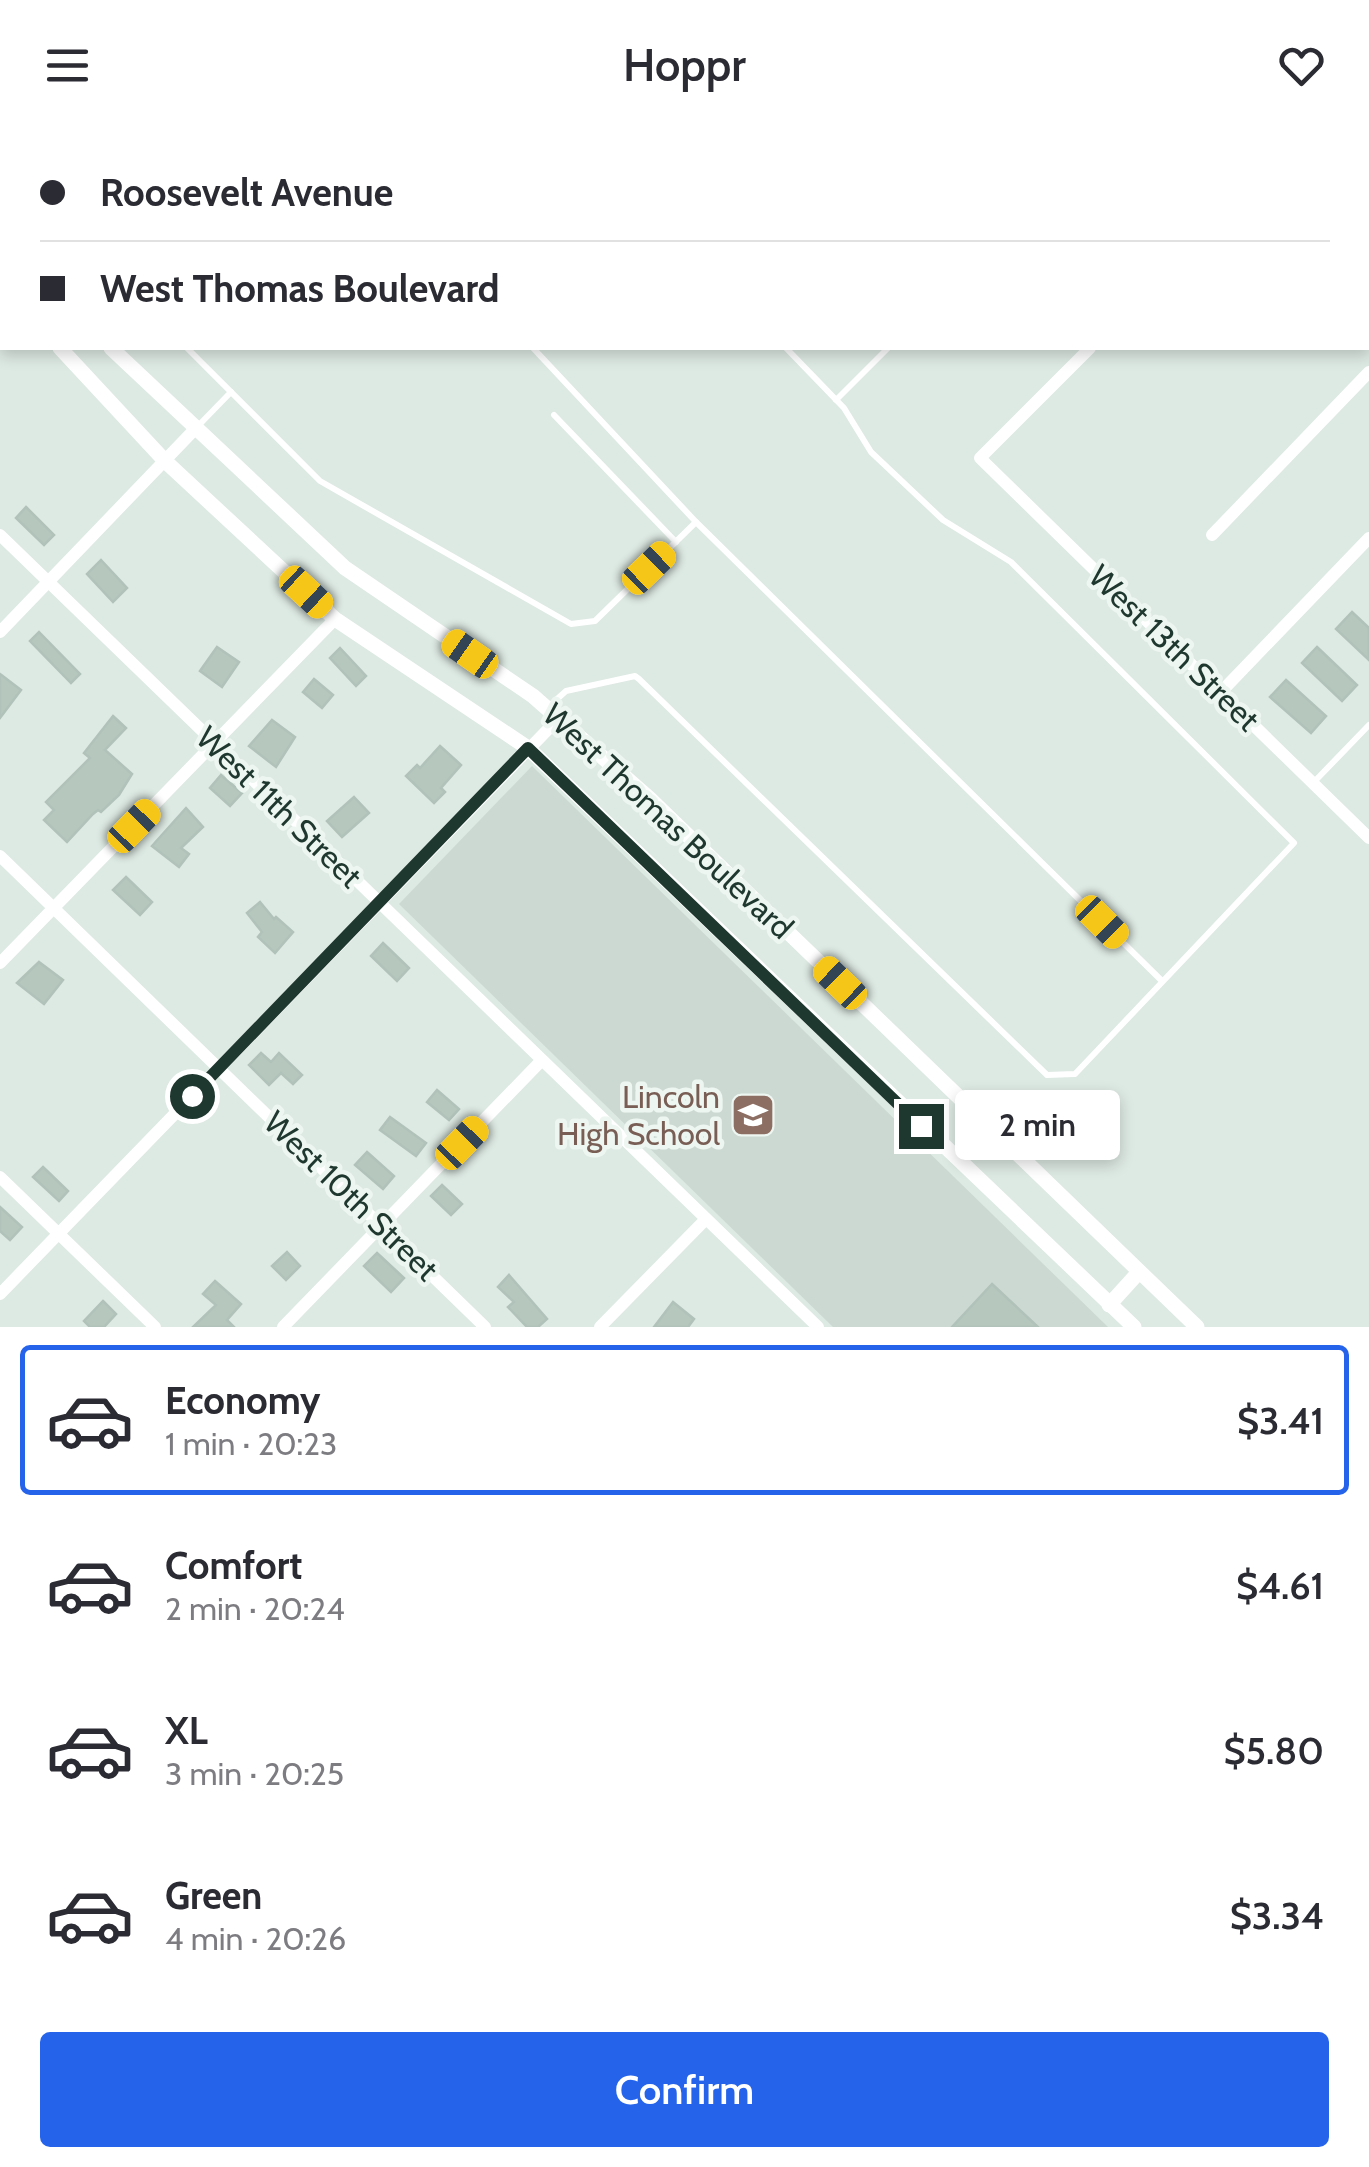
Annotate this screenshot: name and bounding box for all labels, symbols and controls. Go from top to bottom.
icon: menu [40,38,95,93]
text: Hoppr [623,38,746,92]
icon: heart [1274,38,1329,93]
text: Roosevelt Avenue [100,169,393,216]
text: West Thomas Boulevard [100,265,500,312]
car [617,536,681,600]
street label: West 13th Street [1081,557,1268,739]
car [274,561,338,623]
car [437,625,503,683]
street label: West Thomas Boulevard [535,695,802,947]
street label: West 11th Street [188,718,370,896]
car [102,794,166,858]
car [1070,890,1134,954]
car [808,951,872,1015]
route start [170,1074,215,1119]
place label: Lincoln High School [557,1077,720,1153]
callout: 2 min [956,1091,1121,1161]
school or university icon: Lincoln High School [730,1092,776,1138]
street label: West 10th Street [256,1103,447,1289]
route end [899,1104,944,1149]
text: 2 min [999,1105,1076,1144]
car [430,1111,494,1175]
icon: car [45,1375,135,1465]
text: Economy [165,1377,320,1424]
text: $3.41 [1237,1397,1324,1444]
text: 1 min · 20:23 [165,1424,337,1463]
icon: car [45,1540,135,1630]
text: Comfort [165,1542,302,1589]
text: $4.61 [1236,1562,1324,1609]
text: 2 min · 20:24 [165,1589,345,1628]
icon: car [45,1705,135,1795]
text: XL [165,1707,208,1754]
text: $5.80 [1224,1727,1324,1774]
text: 3 min · 20:25 [165,1754,344,1793]
icon: car [45,1870,135,1960]
text: Green [165,1872,262,1919]
text: $3.34 [1230,1892,1324,1939]
text: 4 min · 20:26 [165,1919,346,1958]
button: Confirm [40,2032,1329,2147]

